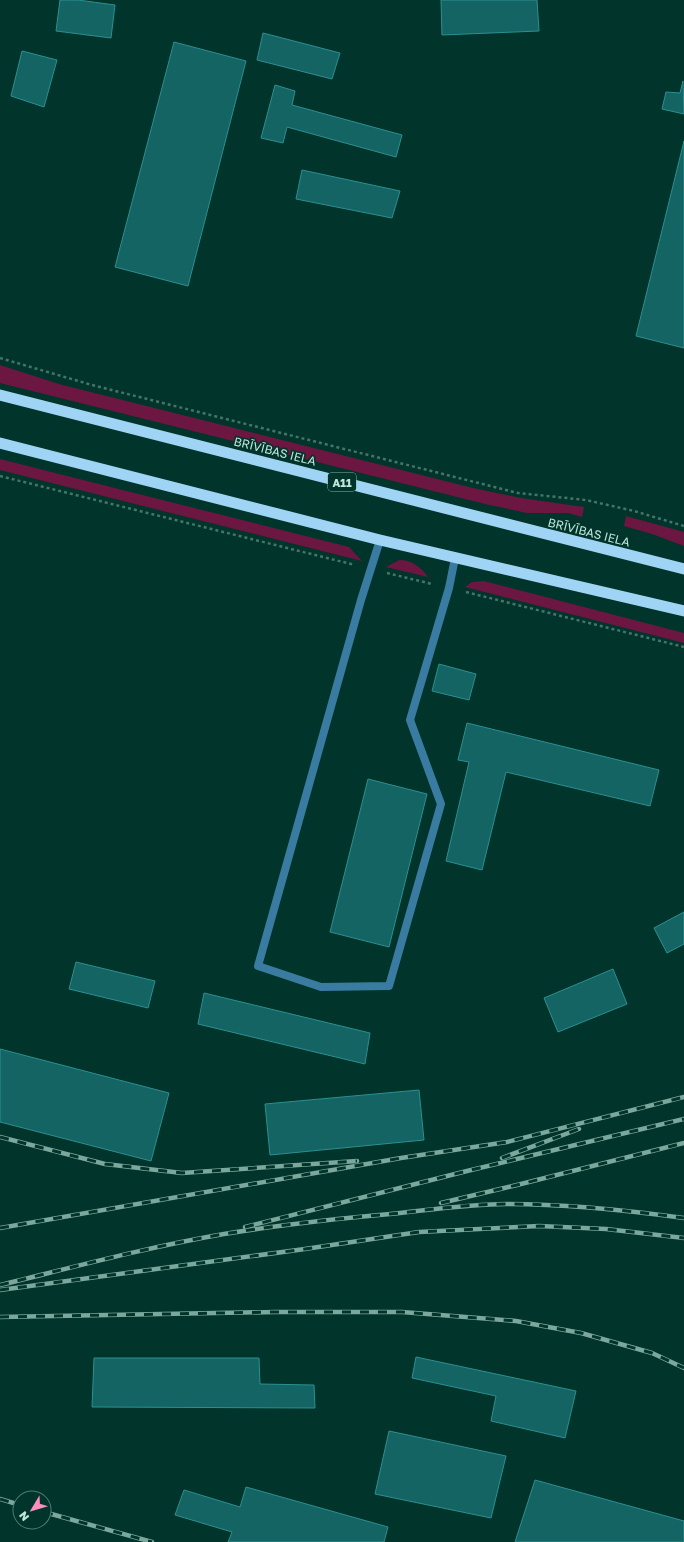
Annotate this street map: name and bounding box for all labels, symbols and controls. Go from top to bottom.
street label: BRĪVĪBAS IELA [232,433,318,469]
road number: A11 [328,473,356,491]
street label: BRĪVĪBAS IELA [546,514,632,550]
north arrow [12,1490,52,1530]
text: N [16,1509,31,1524]

